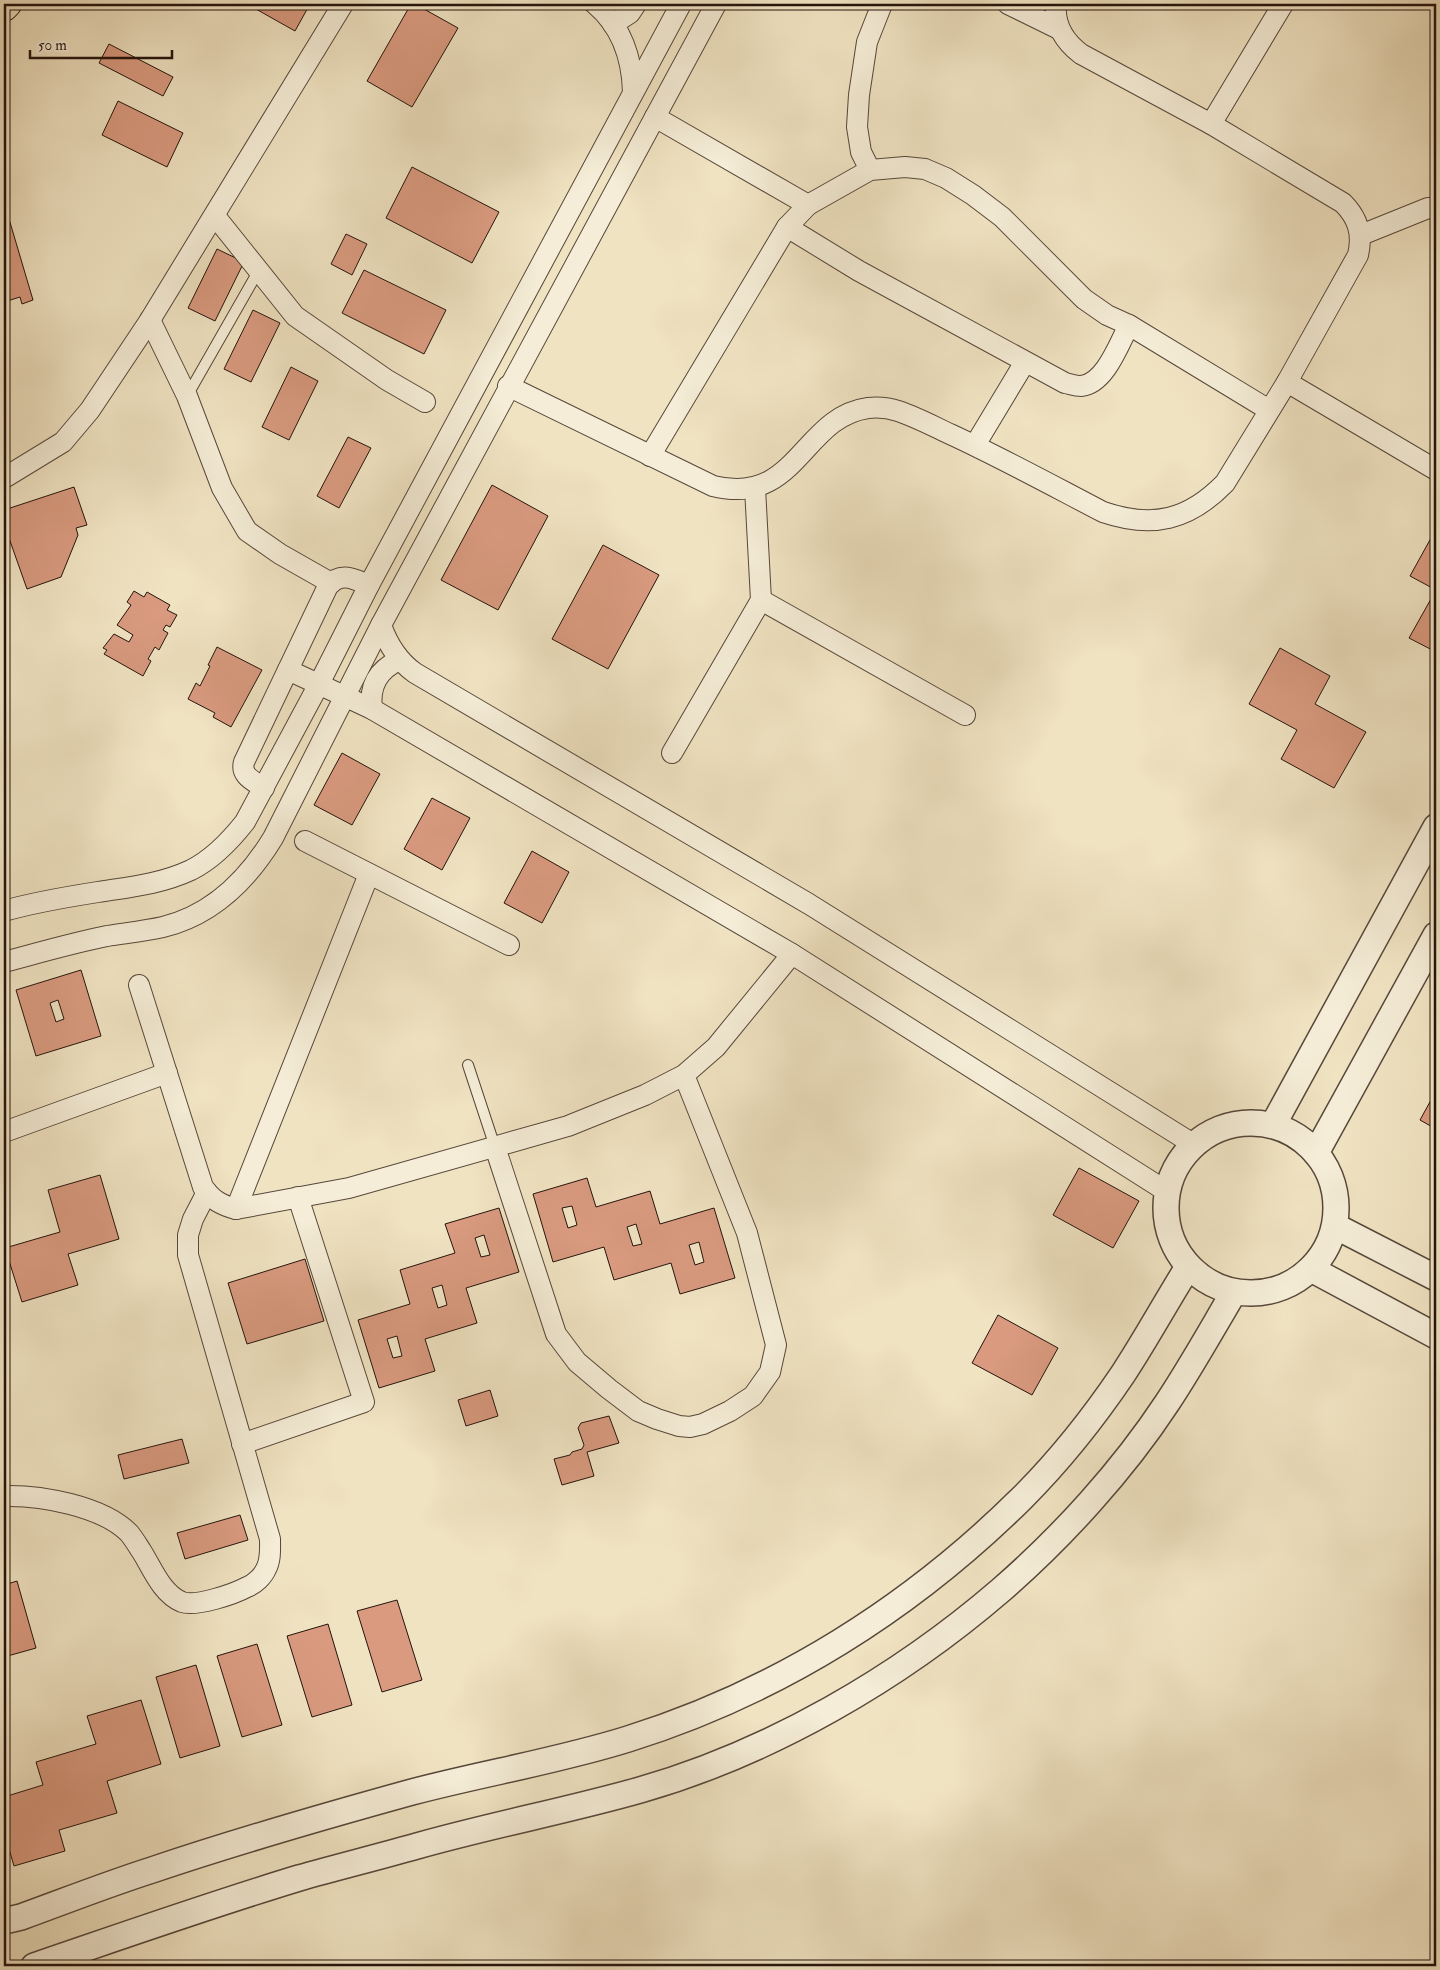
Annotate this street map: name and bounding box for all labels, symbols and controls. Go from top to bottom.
scale bar [30,28,172,60]
text: 50 m [38,36,67,55]

